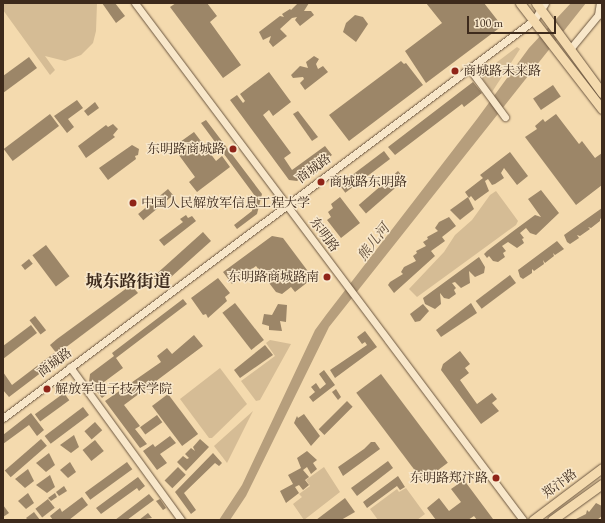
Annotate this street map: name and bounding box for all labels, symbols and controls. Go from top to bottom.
scale bar [469,8,558,34]
text: 100 m [474,15,503,31]
place label: 商城路未来路 [463,63,541,79]
marker: 商城路未来路 [450,66,460,76]
place label: 东明路商城路 [147,141,225,157]
marker: 东明路商城路 [228,144,238,154]
street label: 商城路 [294,151,334,187]
place label: 商城路东明路 [329,174,407,190]
marker: 商城路东明路 [316,177,326,187]
place label: 中国人民解放军信息工程大学 [141,195,310,211]
marker: 中国人民解放军信息工程大学 [128,198,138,208]
street label: 东明路 [306,215,342,255]
water label: 熊儿河 [353,220,393,264]
place label: 东明路商城路南 [228,269,319,285]
district label: 城东路街道 [86,272,170,292]
marker: 东明路商城路南 [322,272,332,282]
street label: 商城路 [35,345,75,381]
place label: 解放军电子技术学院 [55,381,172,397]
marker: 解放军电子技术学院 [42,384,52,394]
street label: 郑汴路 [540,466,580,502]
place label: 东明路郑汴路 [410,470,488,486]
marker: 东明路郑汴路 [491,473,501,483]

